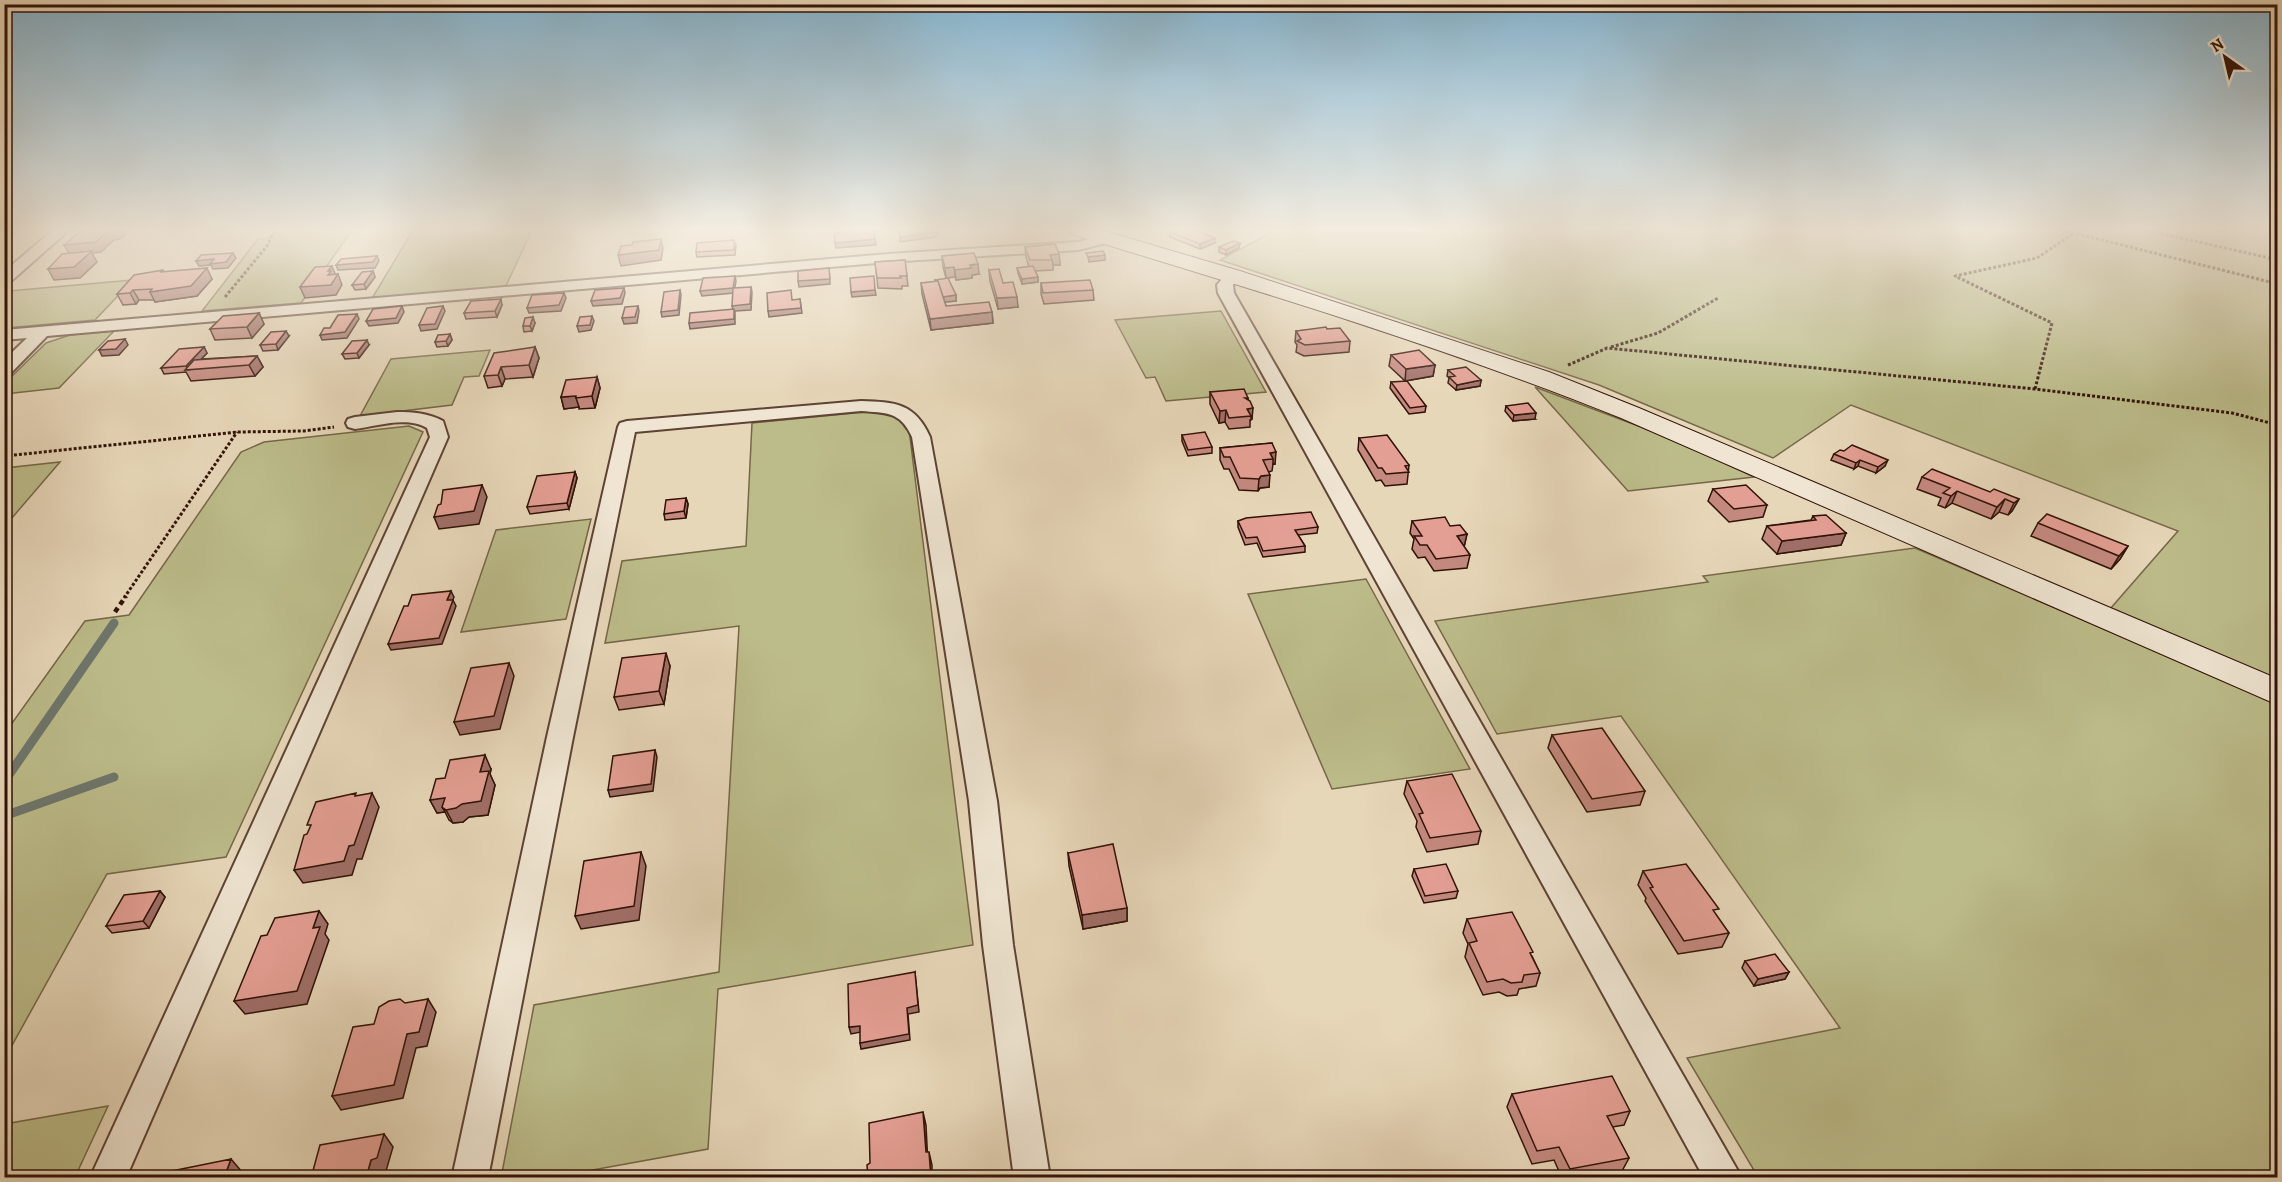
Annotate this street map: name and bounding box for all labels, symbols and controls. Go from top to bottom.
north arrow [2195,27,2255,87]
text: N [2206,33,2228,58]

